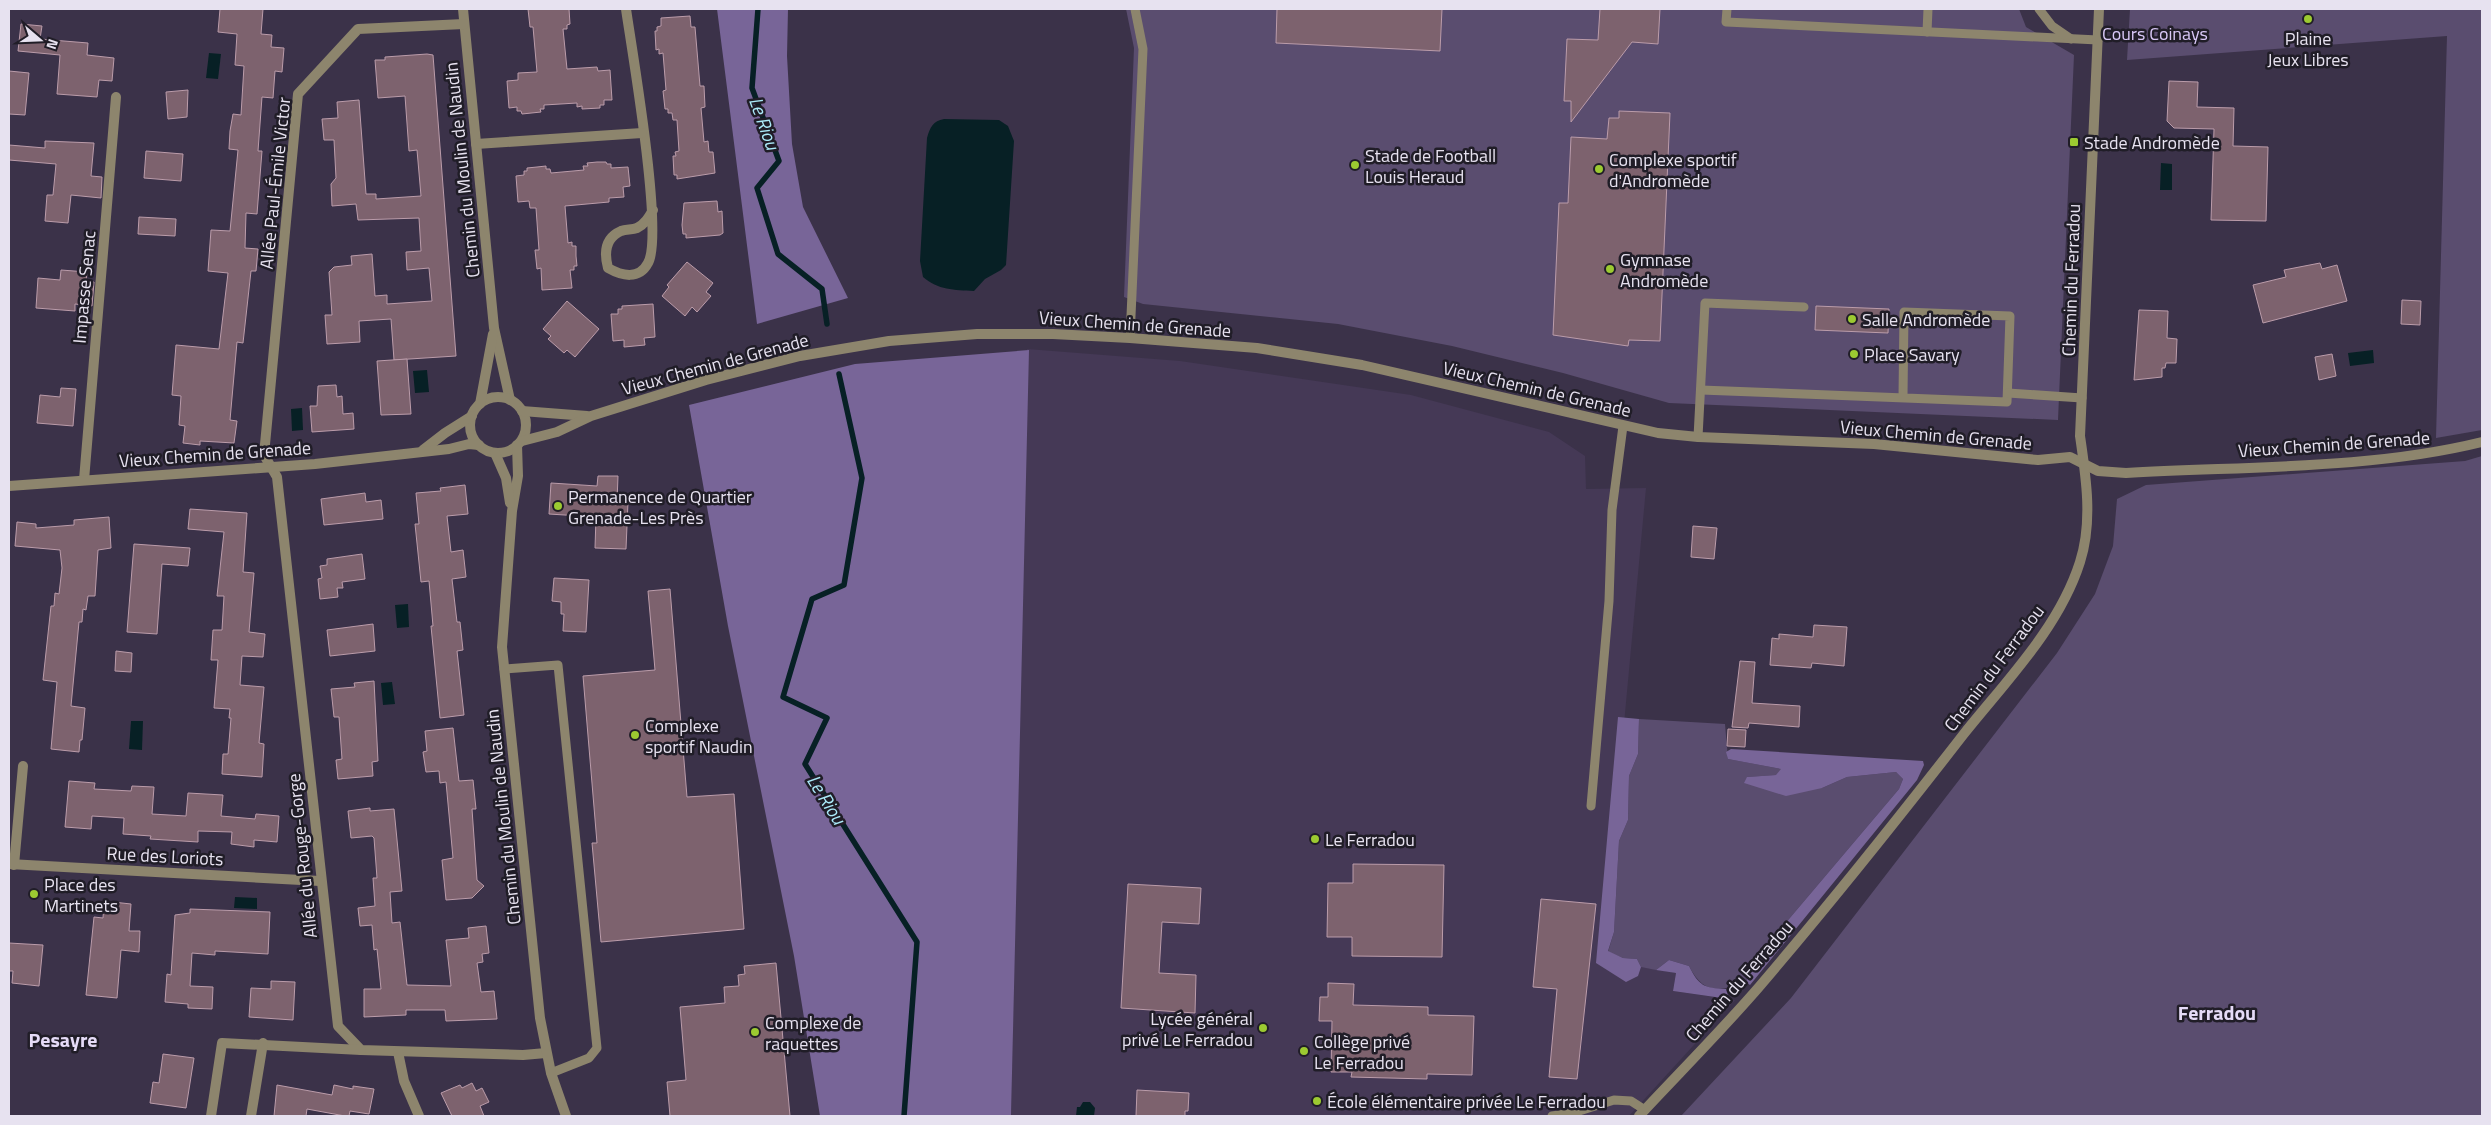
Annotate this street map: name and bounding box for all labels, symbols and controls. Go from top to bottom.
marker: Plaine Jeux Libres [2302,13,2314,25]
north arrow [15,15,65,65]
park label: Cours Coinays [2102,20,2208,47]
place label: Plaine Jeux Libres [2267,25,2349,73]
text: N [41,36,64,52]
street label: Chemin du Moulin de Naudin [437,61,487,279]
water label: Le Riou [742,92,788,155]
street label: Allée Paul-Émile Victor [253,96,297,270]
place label: Stade Andromède [2084,129,2220,156]
marker: Stade Andromède [2068,136,2080,148]
place label: Stade de Football Louis Heraud [1365,142,1496,190]
place label: Complexe sportif d'Andromède [1609,146,1737,194]
marker: Stade de Football Louis Heraud [1349,159,1361,171]
marker: Complexe sportif d'Andromède [1593,163,1605,175]
street label: Chemin du Ferradou [2055,203,2087,357]
street label: Impasse Senac [66,229,102,345]
place label: Gymnase Andromède [1620,246,1708,294]
marker: Gymnase Andromède [1604,263,1616,275]
street label: Vieux Chemin de Grenade [1038,304,1232,344]
place label: Salle Andromède [1862,306,1990,333]
marker: Salle Andromède [1846,313,1858,325]
street label: Vieux Chemin de Grenade [619,326,811,402]
place label: Place Savary [1864,341,1960,368]
marker: Place Savary [1848,348,1860,360]
street label: Vieux Chemin de Grenade [1440,354,1634,424]
street label: Vieux Chemin de Grenade [1839,413,2033,457]
street label: Vieux Chemin de Grenade [2237,424,2431,464]
street label: Vieux Chemin de Grenade [118,434,312,474]
place label: Permanence de Quartier Grenade-Les Près [568,483,752,531]
marker: Permanence de Quartier Grenade-Les Près [552,500,564,512]
street label: Chemin du Ferradou [1937,599,2051,737]
street label: Chemin du Moulin de Naudin [478,708,528,926]
place label: Complexe sportif Naudin [645,712,753,760]
marker: Complexe sportif Naudin [629,729,641,741]
water label: Le Riou [800,768,855,831]
street label: Allée du Rouge-Gorge [280,772,324,940]
place label: Le Ferradou [1325,826,1415,853]
marker: Le Ferradou [1309,833,1321,845]
street label: Rue des Loriots [106,839,224,873]
place label: Place des Martinets [44,871,118,919]
marker: Place des Martinets [28,888,40,900]
street label: Chemin du Ferradou [1679,915,1799,1047]
district label: Ferradou [2178,997,2256,1028]
place label: Lycée général privé Le Ferradou [1122,1005,1253,1053]
place label: Complexe de raquettes [765,1009,861,1057]
marker: Lycée général privé Le Ferradou [1257,1022,1269,1034]
district label: Pesayre [28,1024,98,1055]
marker: Complexe de raquettes [749,1026,761,1038]
place label: Collège privé Le Ferradou [1314,1028,1410,1076]
marker: Collège privé Le Ferradou [1298,1045,1310,1057]
place label: École élémentaire privée Le Ferradou [1327,1088,1606,1115]
marker: École élémentaire privée Le Ferradou [1311,1095,1323,1107]

